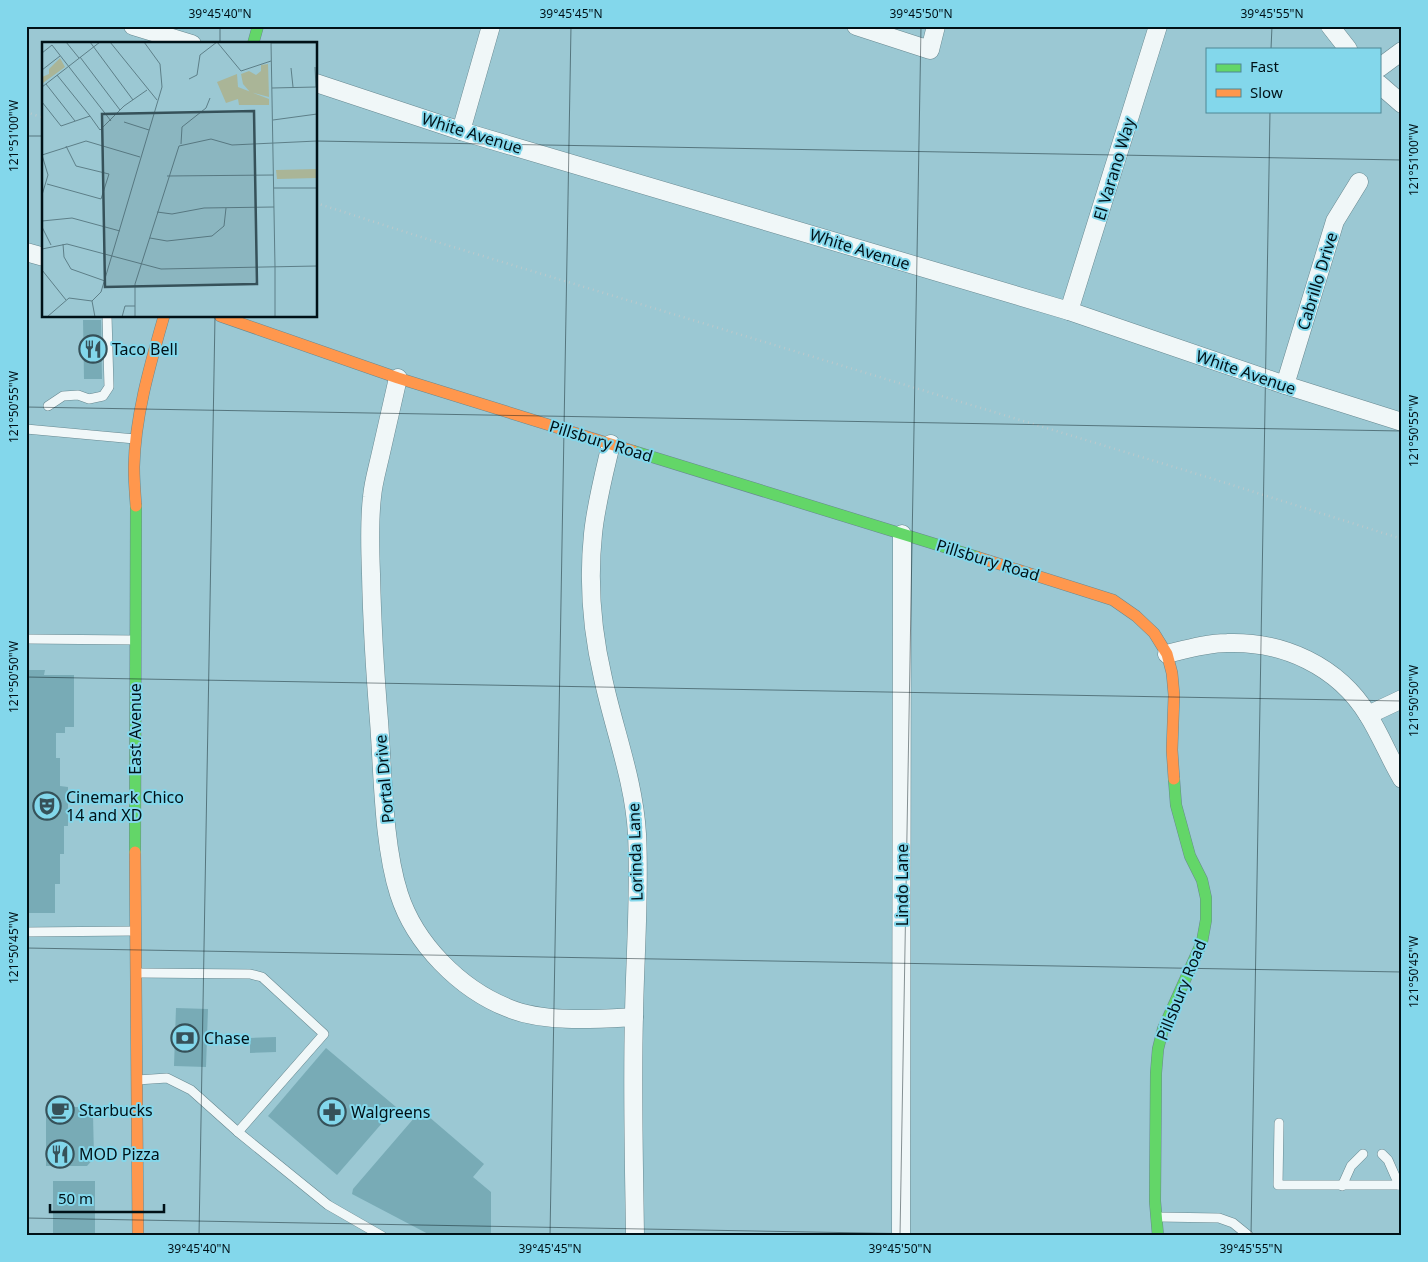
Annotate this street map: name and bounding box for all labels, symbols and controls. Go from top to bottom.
text: 39°45'40"N [188,5,252,22]
text: 39°45'45"N [539,5,603,22]
text: 39°45'50"N [889,5,953,22]
text: 39°45'55"N [1240,5,1304,22]
inset map [42,42,318,318]
legend [1206,48,1380,112]
text: Fast [1250,56,1279,76]
text: Slow [1250,82,1283,102]
text: 121°51'00"W [5,100,22,172]
street label: White Avenue [419,107,525,159]
street label: El Varano Way [1088,114,1140,223]
text: 121°51'00"W [1405,124,1422,196]
street label: White Avenue [807,223,913,275]
street label: Cabrillo Drive [1292,229,1342,333]
restaurant icon: Taco Bell [78,334,108,364]
place label: Taco Bell [112,338,178,360]
street label: White Avenue [1193,345,1299,399]
text: 121°50'55"W [5,371,22,443]
text: 121°50'55"W [1405,395,1422,467]
street label: Pillsbury Road [547,415,655,467]
street label: Pillsbury Road [934,534,1042,586]
text: 121°50'50"W [5,641,22,713]
text: 121°50'50"W [1405,665,1422,737]
street label: East Avenue [124,683,146,775]
street label: Portal Drive [369,734,399,824]
place label: Cinemark Chico 14 and XD [66,786,184,826]
theatre icon: Cinemark Chico 14 and XD [32,791,62,821]
street label: Lorinda Lane [622,803,648,901]
street label: Lindo Lane [891,844,913,926]
text: 121°50'45"W [5,912,22,984]
street label: Pillsbury Road [1151,936,1211,1044]
text: 121°50'45"W [1405,936,1422,1008]
bank icon: Chase [170,1023,200,1053]
place label: Chase [204,1027,250,1049]
cafe icon: Starbucks [45,1095,75,1125]
pharmacy icon: Walgreens [317,1097,347,1127]
place label: Starbucks [79,1099,153,1121]
place label: Walgreens [351,1101,430,1123]
restaurant icon: MOD Pizza [45,1139,75,1169]
place label: MOD Pizza [79,1143,160,1165]
scale bar [50,1182,164,1214]
text: 50 m [58,1188,93,1208]
text: 39°45'40"N [167,1240,231,1257]
text: 39°45'45"N [518,1240,582,1257]
text: 39°45'50"N [868,1240,932,1257]
text: 39°45'55"N [1219,1240,1283,1257]

